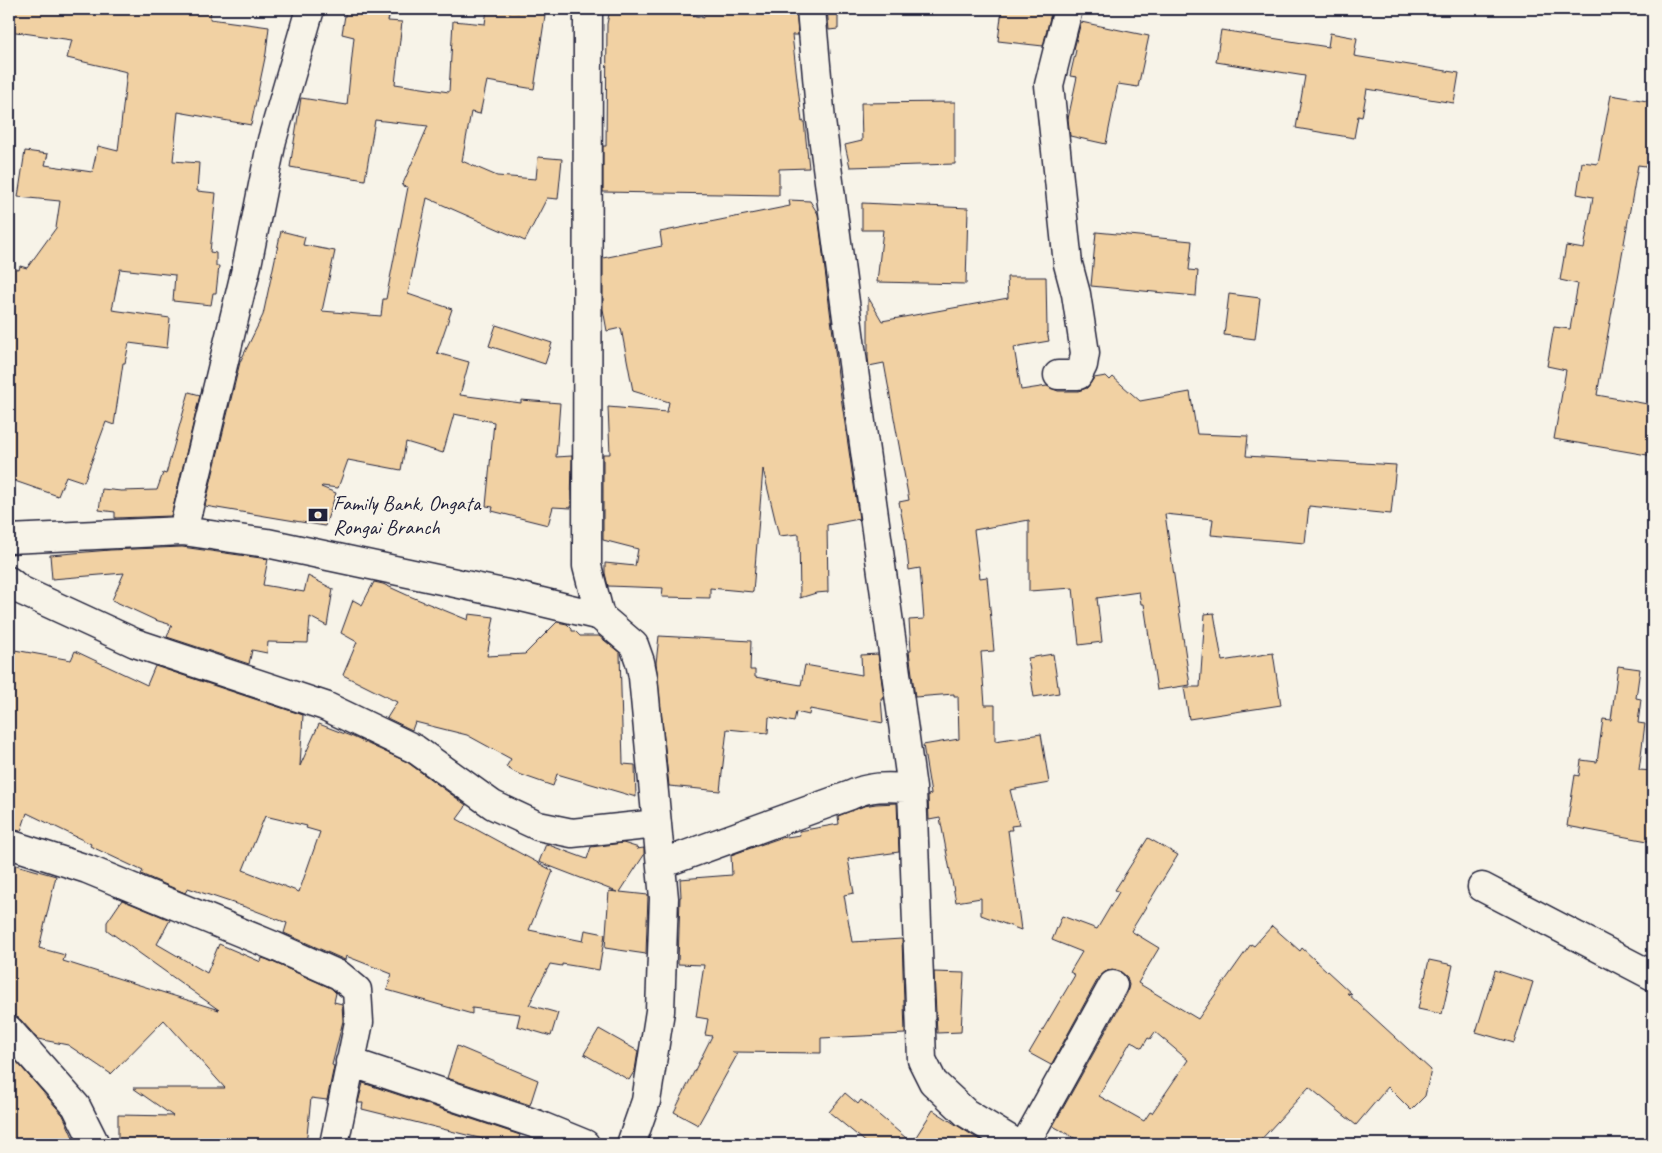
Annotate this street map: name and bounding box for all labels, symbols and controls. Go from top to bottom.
place label: Family Bank, Ongata Rongai Branch [333,490,482,540]
bank icon: Family Bank, Ongata Rongai Branch [307,504,329,526]

